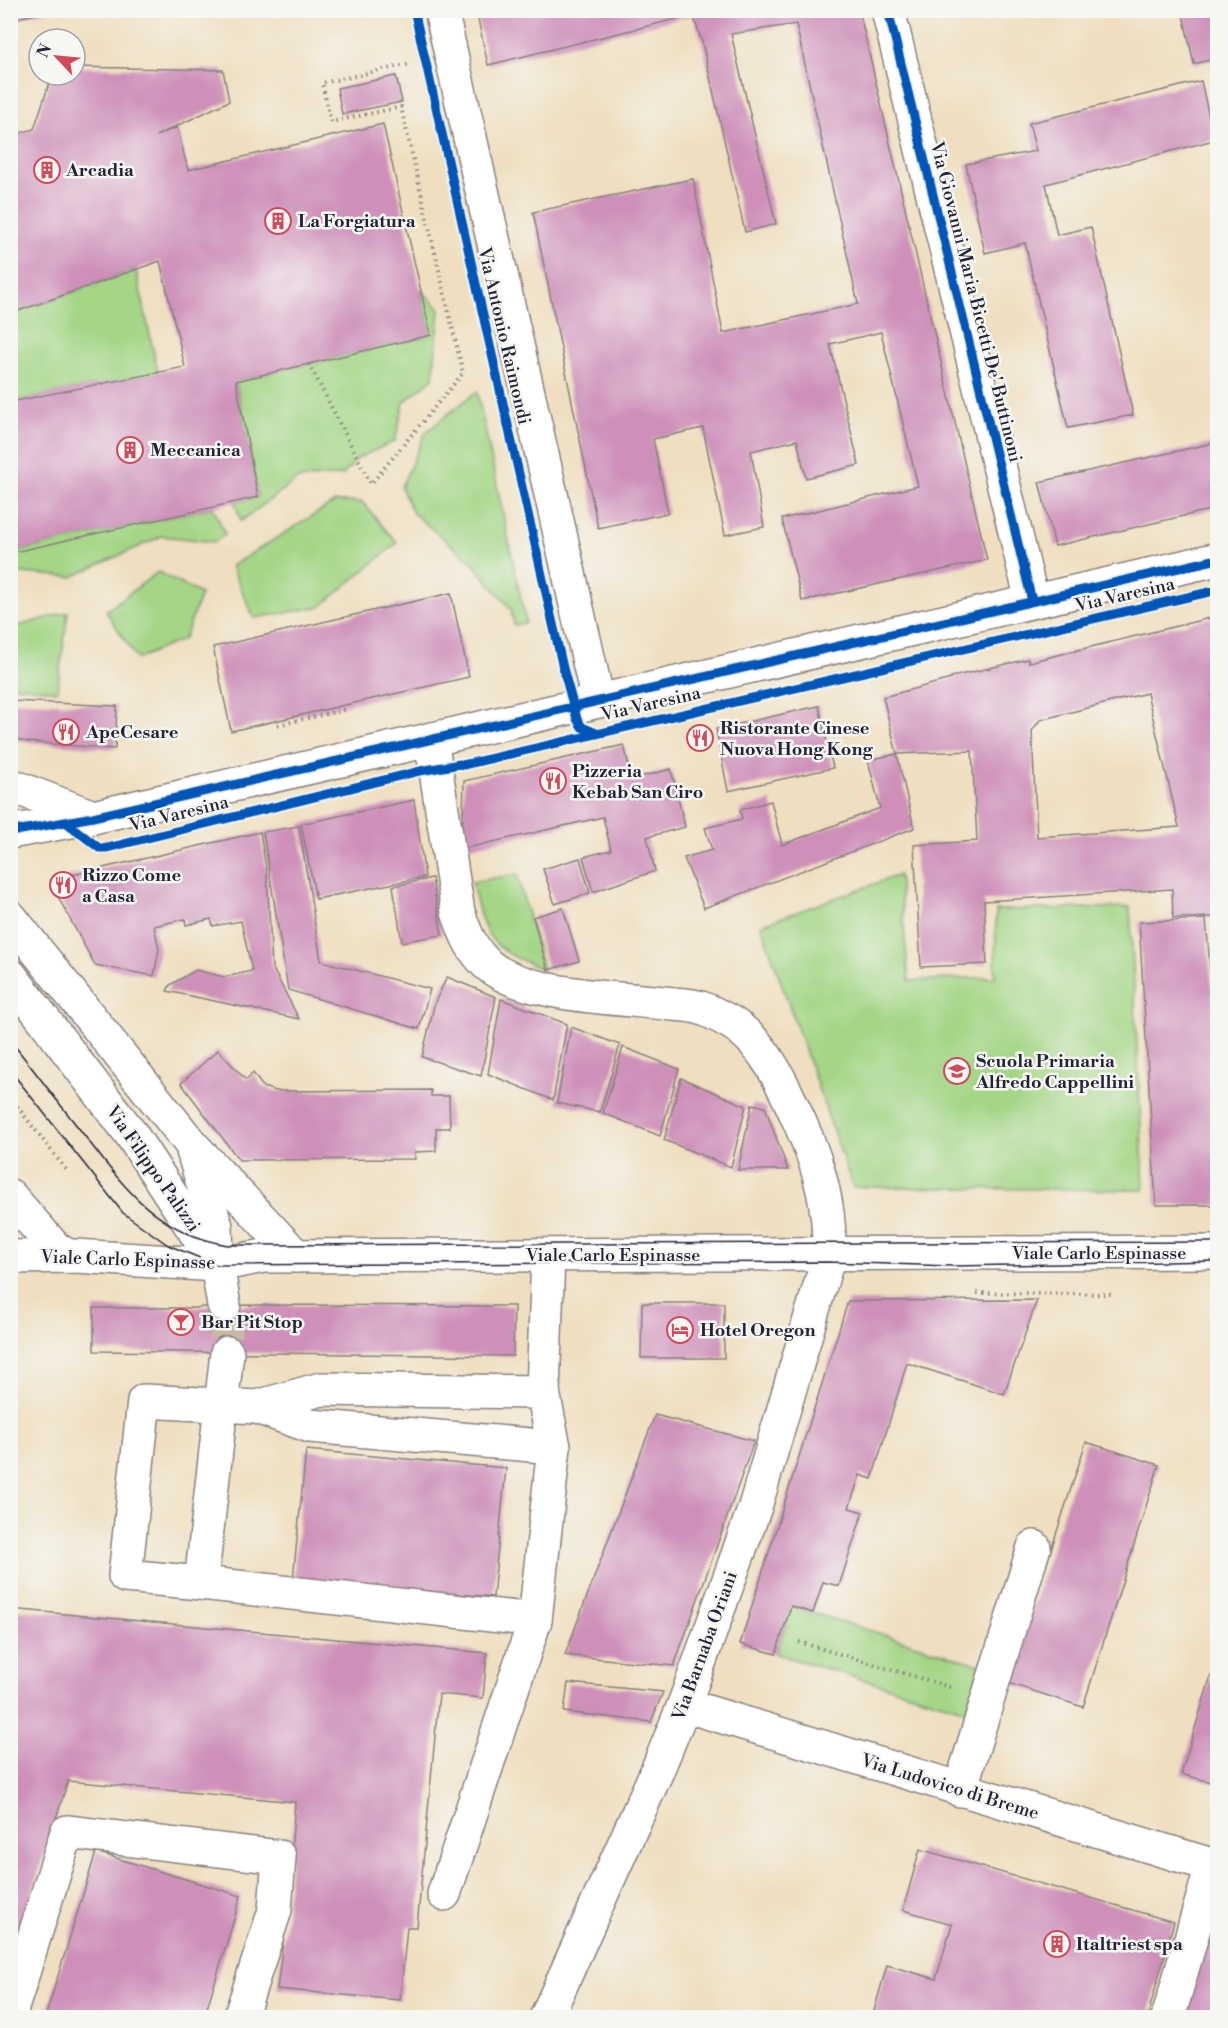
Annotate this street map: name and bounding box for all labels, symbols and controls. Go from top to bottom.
north arrow [27,27,87,87]
text: N [33,40,56,61]
street label: Via Giovanni Maria Bicetti De' Buttinoni [925,138,1027,465]
building icon: Arcadia [32,155,62,185]
place label: Arcadia [65,159,134,182]
building icon: La Forgiatura [263,206,293,236]
place label: La Forgiatura [298,210,416,233]
street label: Via Antonio Raimondi [472,244,536,427]
building icon: Meccanica [115,435,145,465]
place label: Meccanica [150,439,241,462]
street label: Via Varesina [1072,572,1178,618]
street label: Via Varesina [598,681,704,727]
restaurant icon: ApeCesare [51,717,81,747]
place label: Ristorante Cinese Nuova Hong Kong [720,717,873,761]
place label: ApeCesare [85,721,179,744]
restaurant icon: Ristorante Cinese Nuova Hong Kong [685,723,715,753]
place label: Pizzeria Kebab San Ciro [572,760,703,804]
restaurant icon: Pizzeria Kebab San Ciro [538,766,568,796]
street label: Via Varesina [126,790,232,838]
place label: Rizzo Come a Casa [82,864,181,908]
restaurant icon: Rizzo Come a Casa [48,870,78,900]
place label: Scuola Primaria Alfredo Cappellini [975,1050,1134,1094]
school or university icon: Scuola Primaria Alfredo Cappellini [942,1056,972,1086]
street label: Via Filippo Palizzi [100,1101,205,1237]
street label: Viale Carlo Espinasse [1011,1242,1186,1265]
street label: Viale Carlo Espinasse [525,1244,700,1267]
street label: Viale Carlo Espinasse [39,1245,216,1275]
bar icon: Bar Pit Stop [166,1307,196,1337]
place label: Bar Pit Stop [201,1311,303,1334]
hotel icon: Hotel Oregon [665,1315,695,1345]
place label: Hotel Oregon [700,1319,815,1342]
street label: Via Barnaba Oriani [667,1568,743,1725]
street label: Via Ludovico di Breme [857,1749,1042,1825]
building icon: Italtriest spa [1042,1929,1072,1959]
place label: Italtriest spa [1076,1933,1183,1956]

